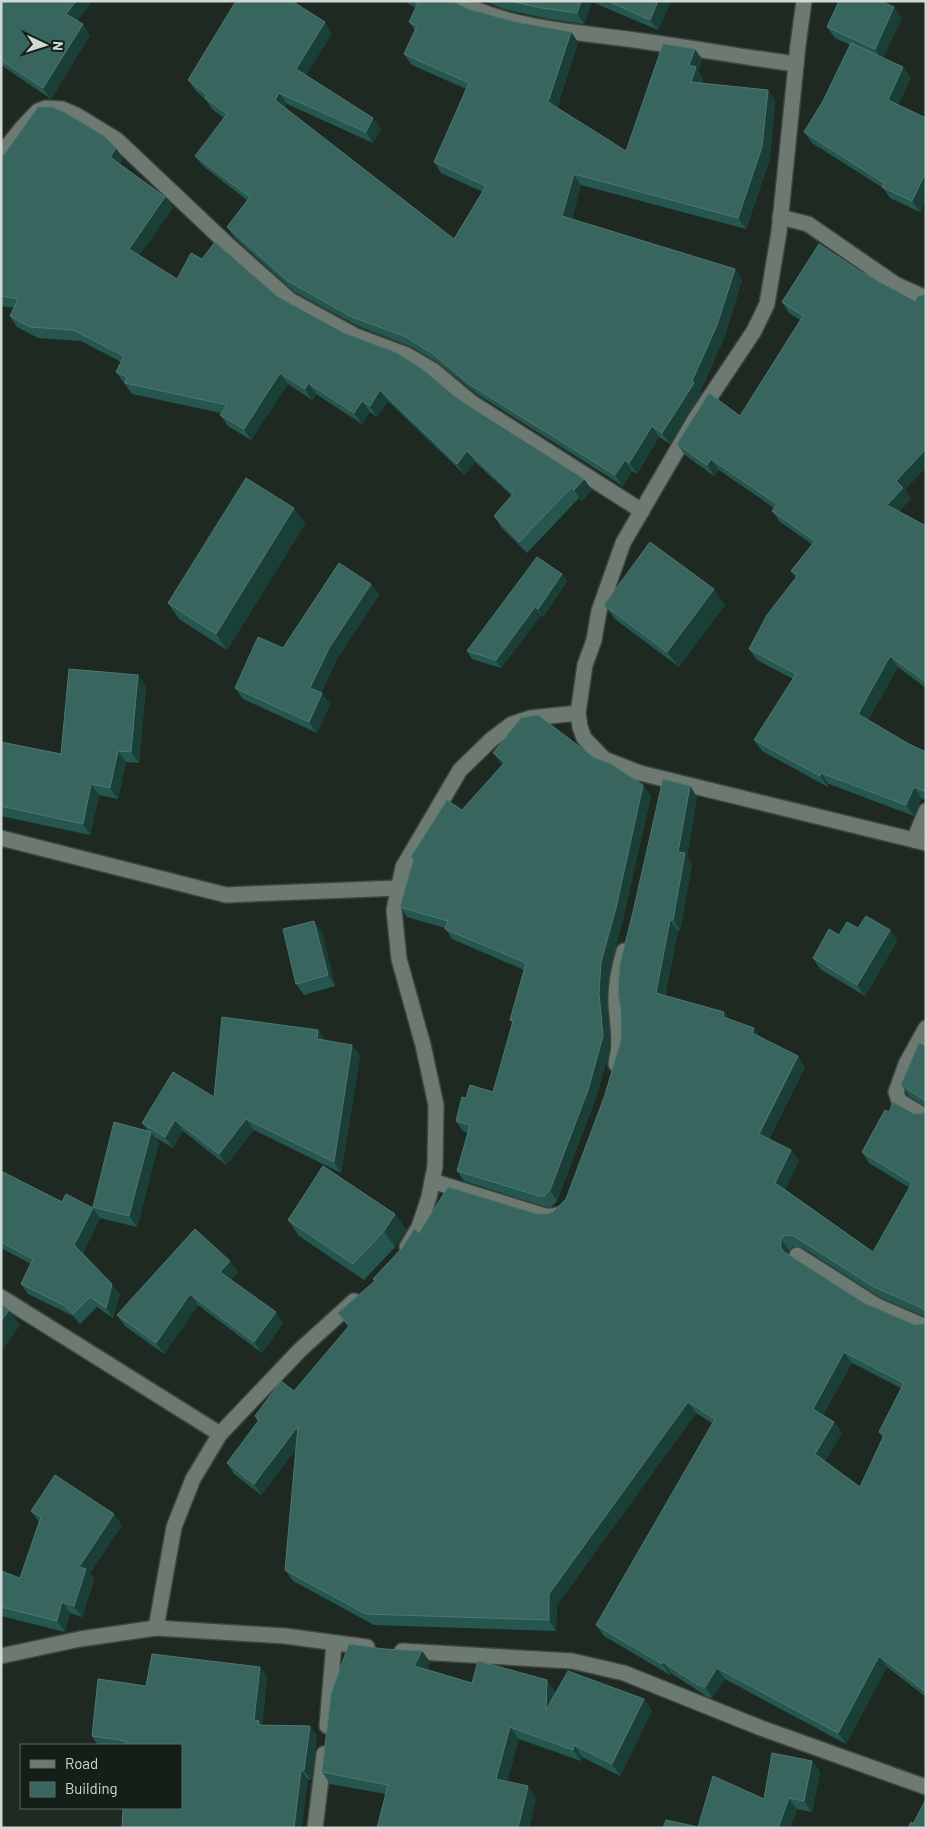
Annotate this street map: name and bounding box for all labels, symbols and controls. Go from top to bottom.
north arrow [20,20,70,70]
text: N [50,41,67,51]
legend [20,1744,182,1809]
text: Road [65,1754,98,1772]
text: Building [65,1779,118,1797]

